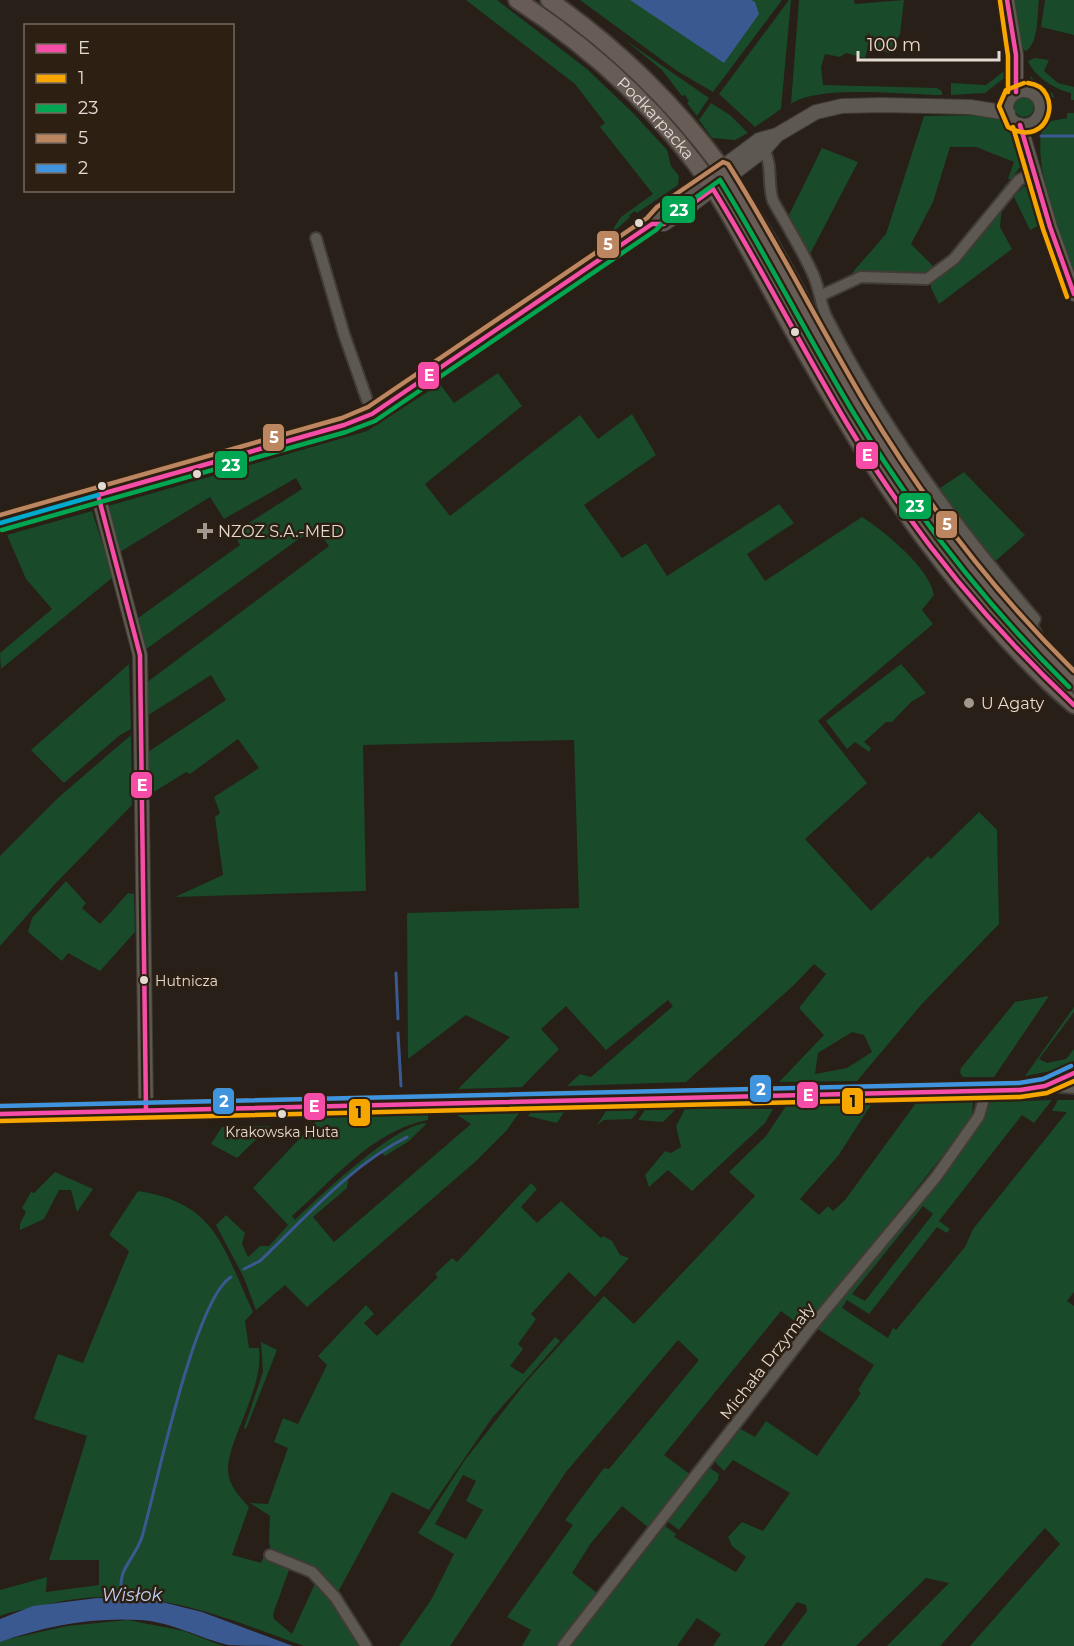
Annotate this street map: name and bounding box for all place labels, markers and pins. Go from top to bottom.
unlabelled marker [633,217,645,229]
unlabelled marker [789,326,801,338]
unlabelled marker [191,468,203,480]
unlabelled marker [96,480,108,492]
marker: NZOZ S.A.-MED [196,522,214,540]
place label: NZOZ S.A.-MED [218,522,344,541]
place label: U Agaty [981,694,1045,713]
marker: U Agaty [962,696,976,710]
place label: Hutnicza [155,972,218,990]
marker: Hutnicza [138,974,150,986]
marker: Krakowska Huta [276,1108,288,1120]
place label: Krakowska Huta [225,1123,339,1141]

